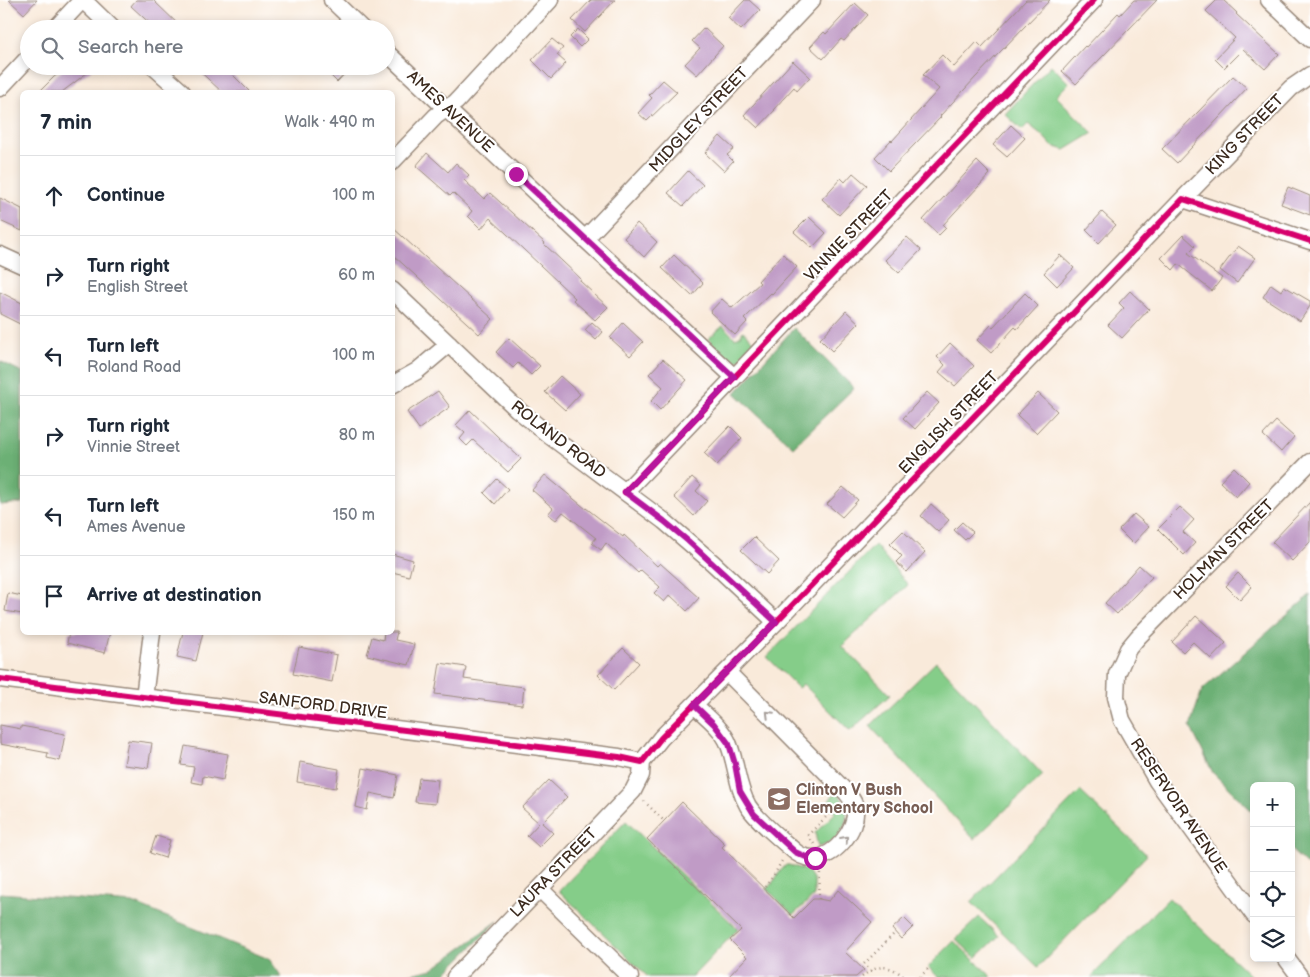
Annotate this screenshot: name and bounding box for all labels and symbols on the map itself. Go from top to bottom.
street label: MIDGLEY STREET [646,63,753,176]
street label: AMES AVENUE [403,67,497,157]
street label: KING STREET [1202,91,1288,179]
route end [505,163,528,186]
street label: VINNIE STREET [801,186,898,286]
street label: ENGLISH STREET [895,367,1003,478]
street label: ROLAND ROAD [507,397,609,483]
street label: HOLMAN STREET [1170,496,1278,604]
street label: SANFORD DRIVE [258,689,388,723]
one-way arrow [766,710,775,719]
street label: RESERVOIR AVENUE [1126,735,1230,877]
place label: Clinton V Bush Elementary School [796,781,933,818]
school or university icon: Clinton V Bush Elementary School [766,786,792,812]
street label: LAURA STREET [507,824,602,922]
one-way arrow [839,835,848,844]
route start [804,847,827,870]

